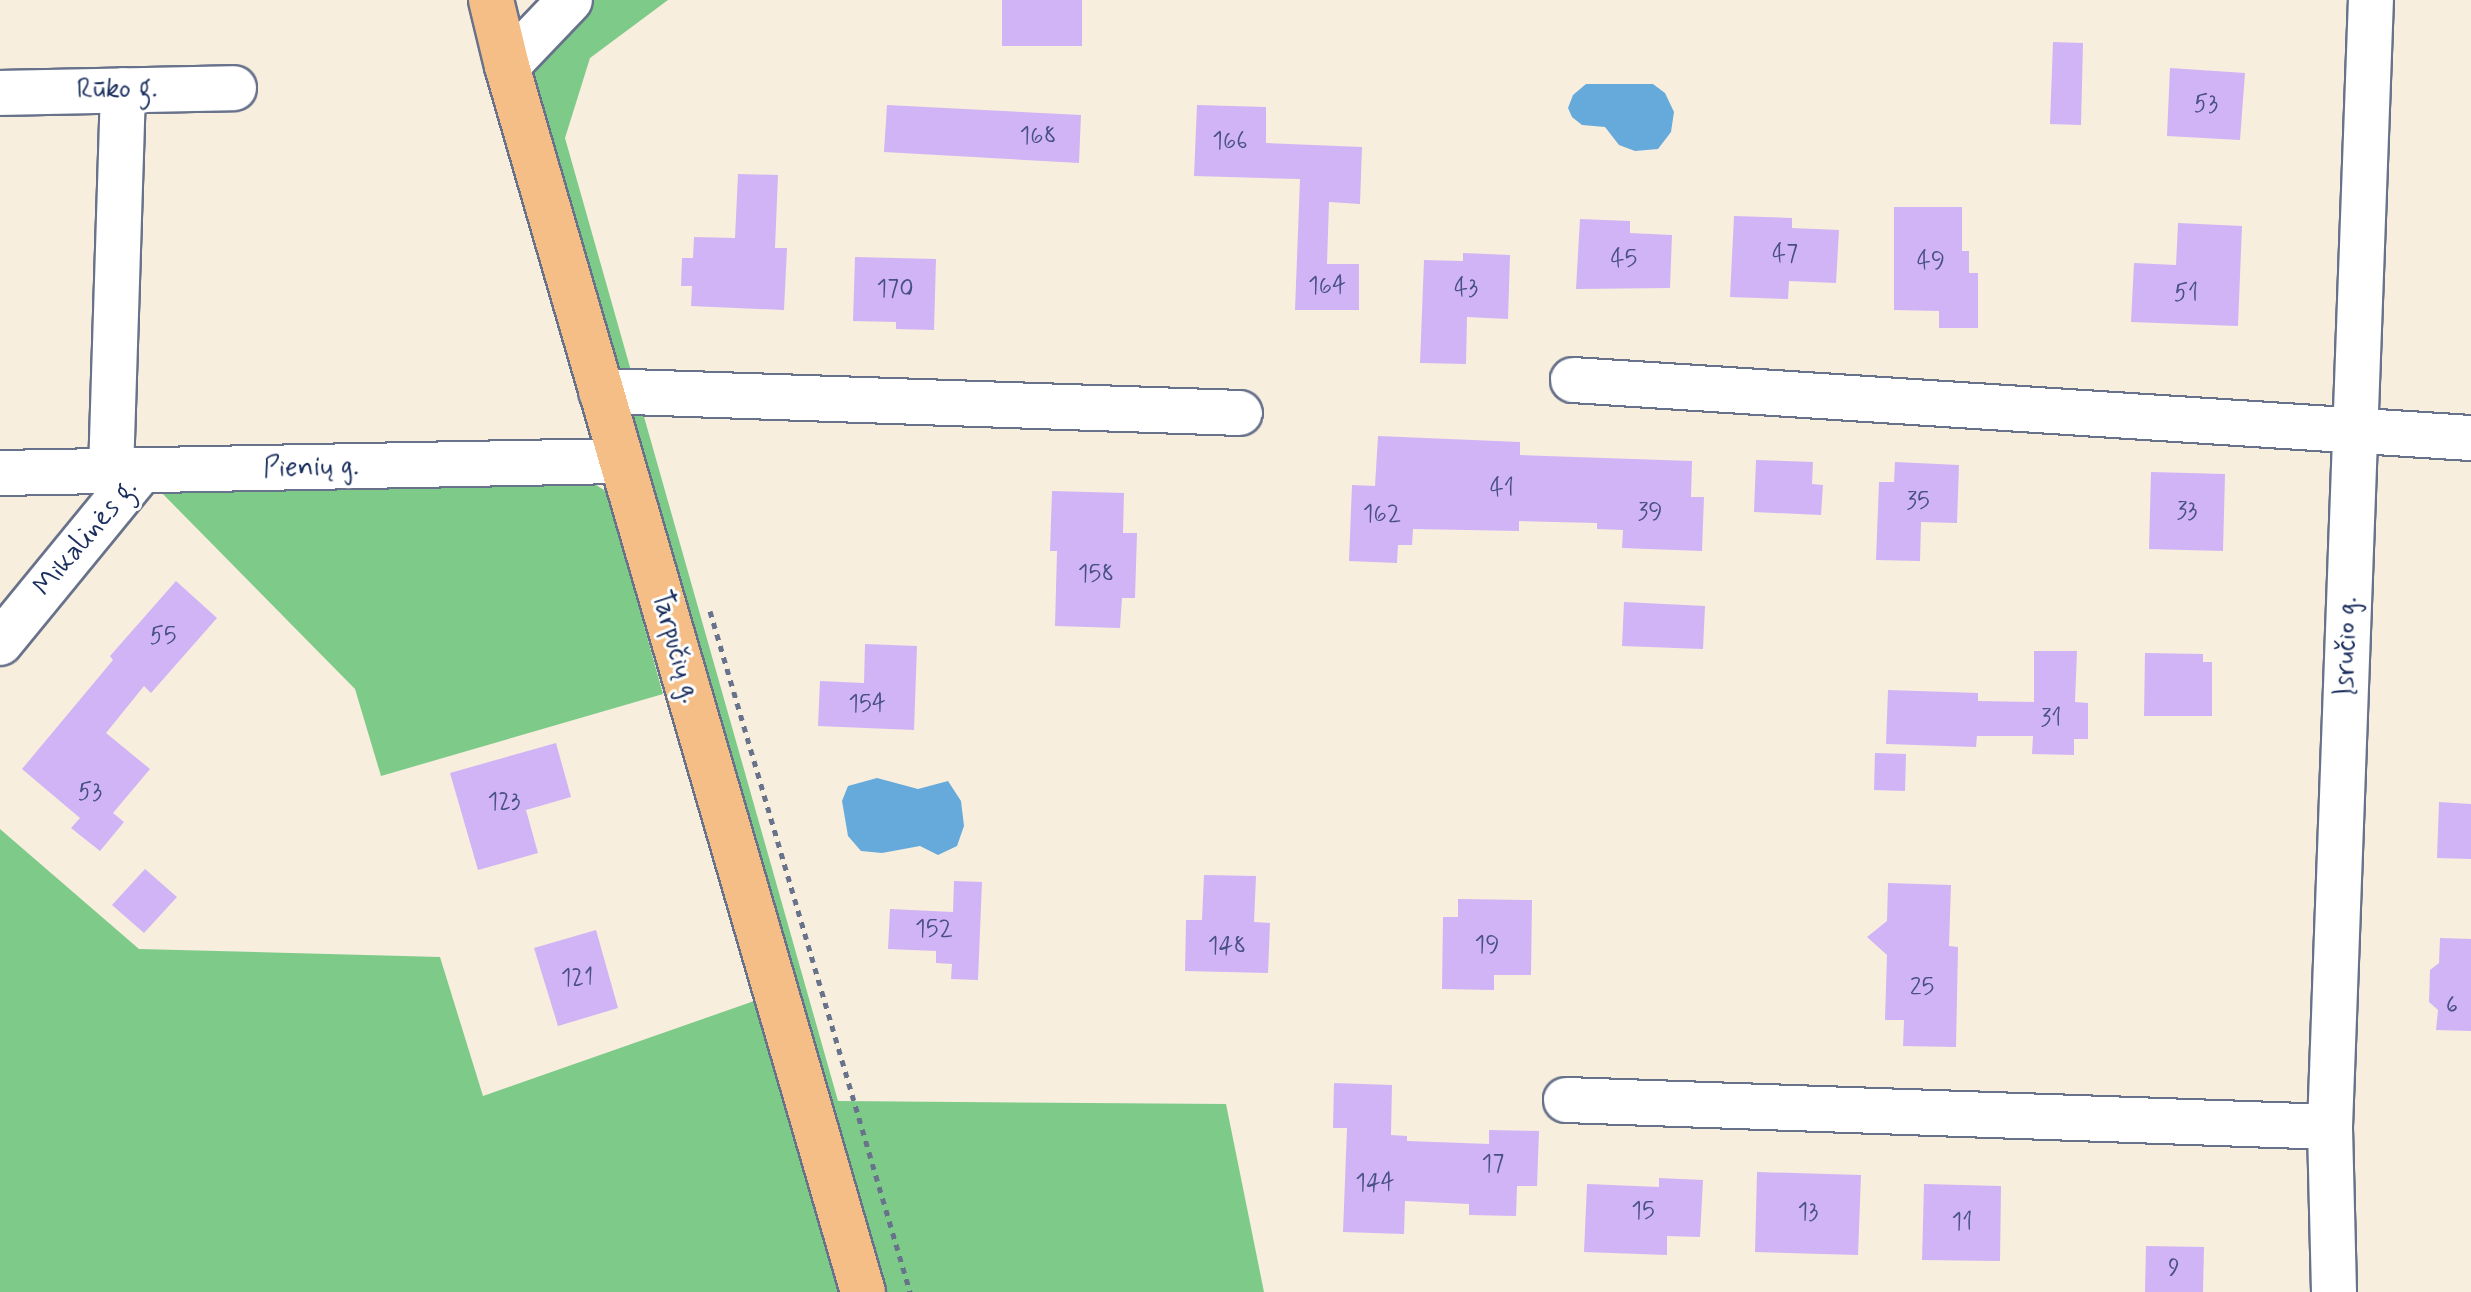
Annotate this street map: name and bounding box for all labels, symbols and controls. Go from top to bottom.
street label: Rūko g. [77,73,157,107]
house number: 53 [2194,91,2218,119]
house number: 168 [1020,123,1056,151]
house number: 166 [1212,128,1248,156]
house number: 47 [1772,241,1798,269]
house number: 45 [1611,246,1637,274]
house number: 49 [1917,248,1945,276]
house number: 164 [1308,273,1346,301]
house number: 43 [1454,275,1478,303]
house number: 170 [876,276,914,304]
house number: 51 [2174,280,2198,308]
street label: Pienių g. [263,450,359,486]
street label: Mikalinės g. [27,473,145,603]
house number: 41 [1490,475,1514,503]
house number: 35 [1906,488,1930,516]
house number: 33 [2177,498,2197,526]
house number: 39 [1637,499,1663,527]
house number: 162 [1363,501,1401,529]
house number: 158 [1078,561,1114,589]
street label: Tarpučių g. [643,587,707,707]
street label: Įsručio g. [2328,596,2366,696]
house number: 55 [149,623,177,651]
house number: 154 [848,691,886,719]
house number: 31 [2040,705,2062,733]
house number: 53 [78,779,102,807]
house number: 123 [487,789,521,817]
house number: 152 [915,916,953,944]
house number: 19 [1474,932,1500,960]
house number: 148 [1208,933,1246,961]
house number: 121 [561,965,593,993]
house number: 25 [1910,974,1934,1002]
house number: 6 [2446,992,2458,1020]
house number: 17 [1482,1151,1504,1179]
house number: 144 [1355,1170,1395,1198]
house number: 15 [1631,1198,1655,1226]
house number: 13 [1798,1199,1818,1227]
house number: 11 [1951,1209,1973,1237]
house number: 9 [2168,1255,2180,1283]

